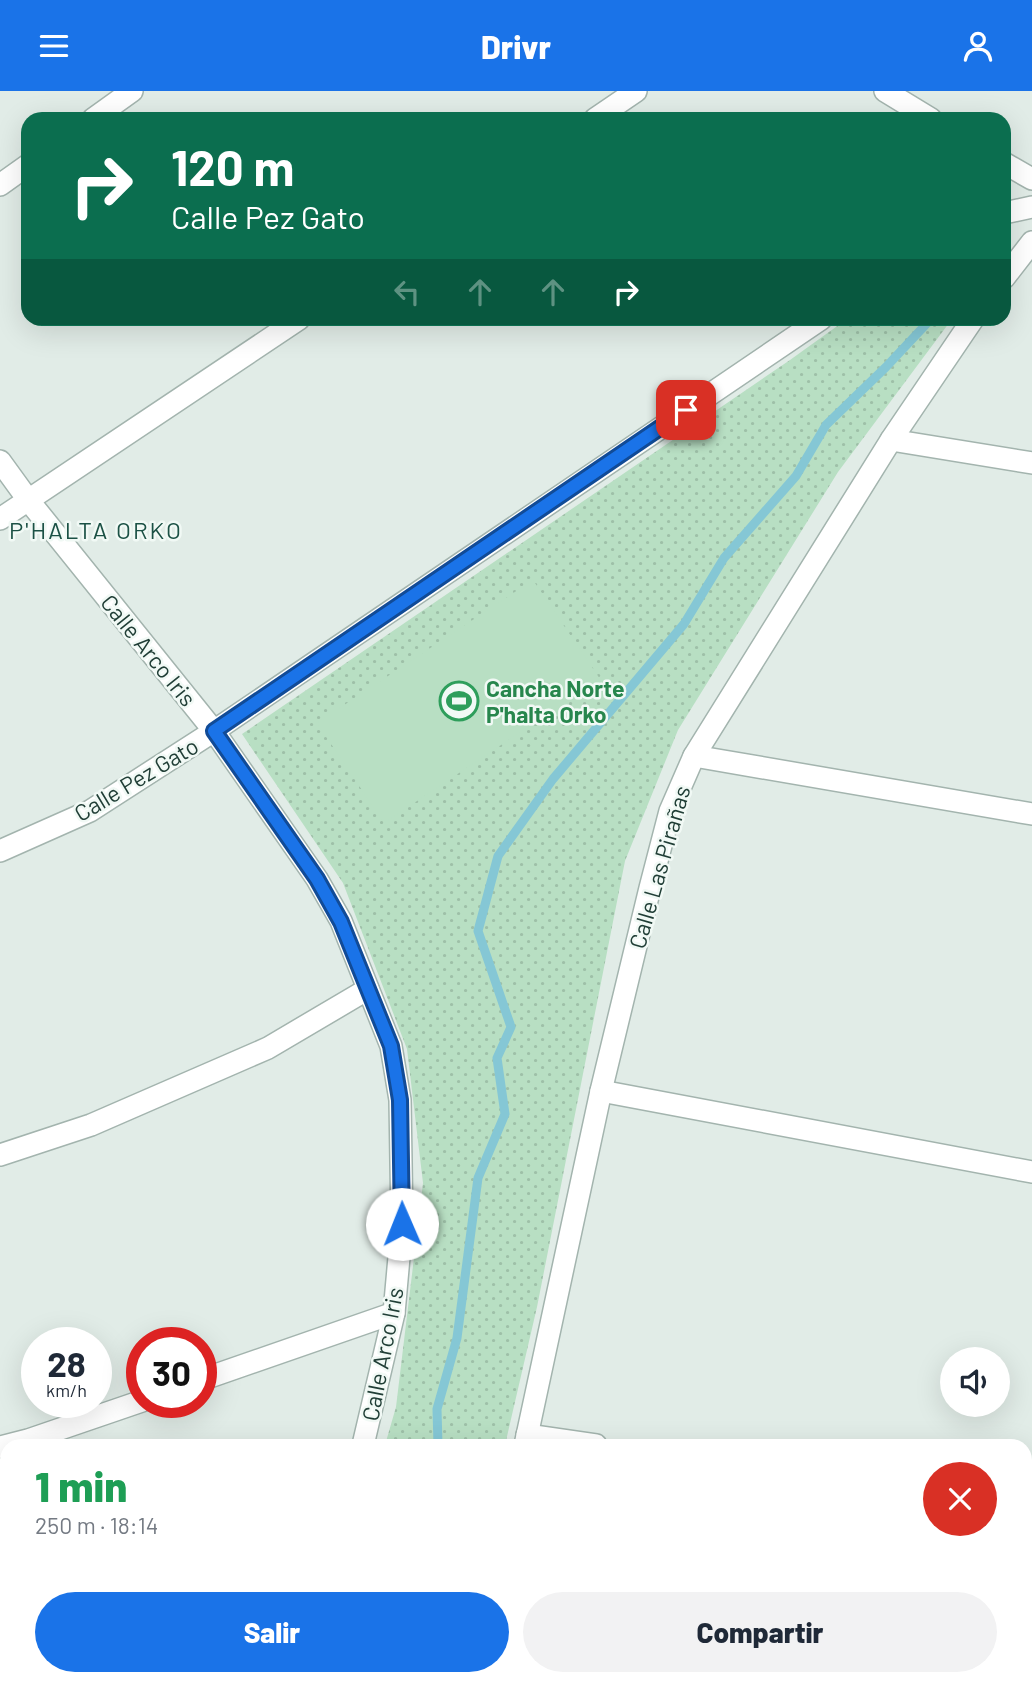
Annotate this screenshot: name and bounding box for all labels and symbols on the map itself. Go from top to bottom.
pin [656,380,716,440]
district label: P'HALTA ORKO [9,515,183,544]
street label: Calle Arco Iris [95,589,203,711]
place label: Cancha Norte P'halta Orko [486,674,624,728]
sports icon: Cancha Norte P'halta Orko [438,680,480,722]
street label: Calle Pez Gato [69,731,203,827]
street label: Calle Las Pirañas [622,782,696,952]
position arrow [365,1187,439,1261]
street label: Calle Arco Iris [355,1285,409,1423]
speed limit sign: 30 [126,1327,217,1418]

